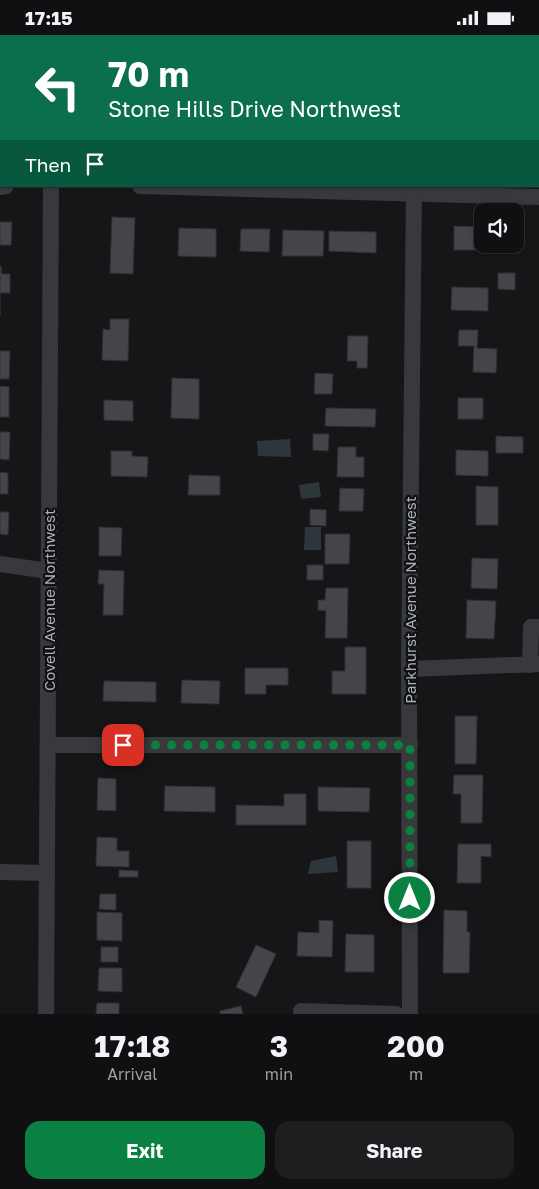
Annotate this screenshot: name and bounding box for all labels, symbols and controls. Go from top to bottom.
text: 17:15 [25,6,73,29]
text: 70 m [108,53,189,95]
icon: left [25,55,90,120]
text: Stone Hills Drive Northwest [108,95,401,122]
icon: arrive [81,150,109,178]
text: Then [25,153,71,176]
map controls [474,203,524,253]
button: sound [474,203,524,253]
street label: Parkhurst Avenue Northwest [401,496,419,704]
street label: Covell Avenue Northwest [40,509,58,691]
pin [102,724,144,766]
icon: arrive [109,731,137,759]
position arrow [383,871,435,923]
text: 17:18 [94,1028,170,1064]
text: 3 [270,1028,288,1064]
text: 200 [387,1028,445,1064]
text: Arrival [107,1064,157,1084]
text: min [265,1064,293,1084]
text: m [409,1064,423,1084]
button: Exit [25,1121,265,1179]
button: Share [275,1121,514,1179]

